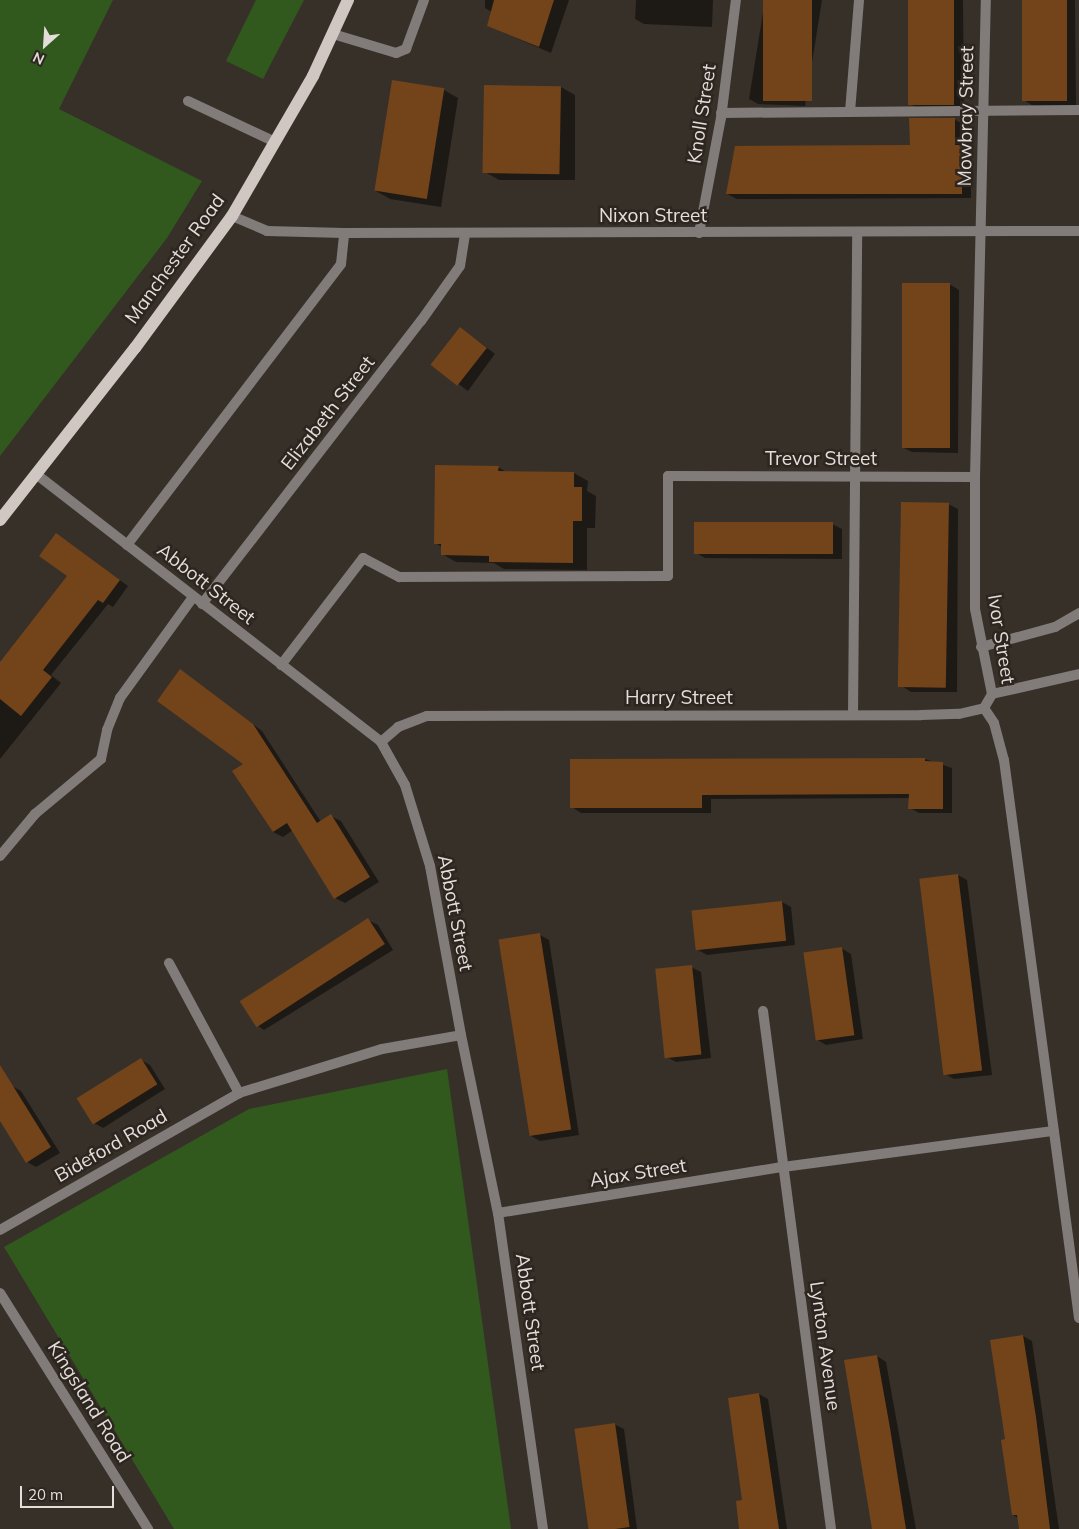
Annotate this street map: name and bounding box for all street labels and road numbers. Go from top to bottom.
street label: Mowbray Street [953,46,979,186]
street label: Knoll Street [683,63,721,165]
street label: Manchester Road [120,190,230,328]
street label: Nixon Street [599,205,707,227]
street label: Elizabeth Street [276,351,380,475]
street label: Trevor Street [765,448,877,470]
street label: Abbott Street [152,539,260,629]
street label: Ivor Street [983,593,1019,685]
street label: Harry Street [625,687,733,709]
street label: Abbott Street [433,853,477,973]
street label: Bideford Road [51,1105,171,1187]
street label: Ajax Street [588,1154,688,1192]
street label: Abbott Street [510,1252,550,1372]
street label: Lynton Avenue [805,1280,845,1412]
street label: Kingsland Road [43,1337,135,1467]

